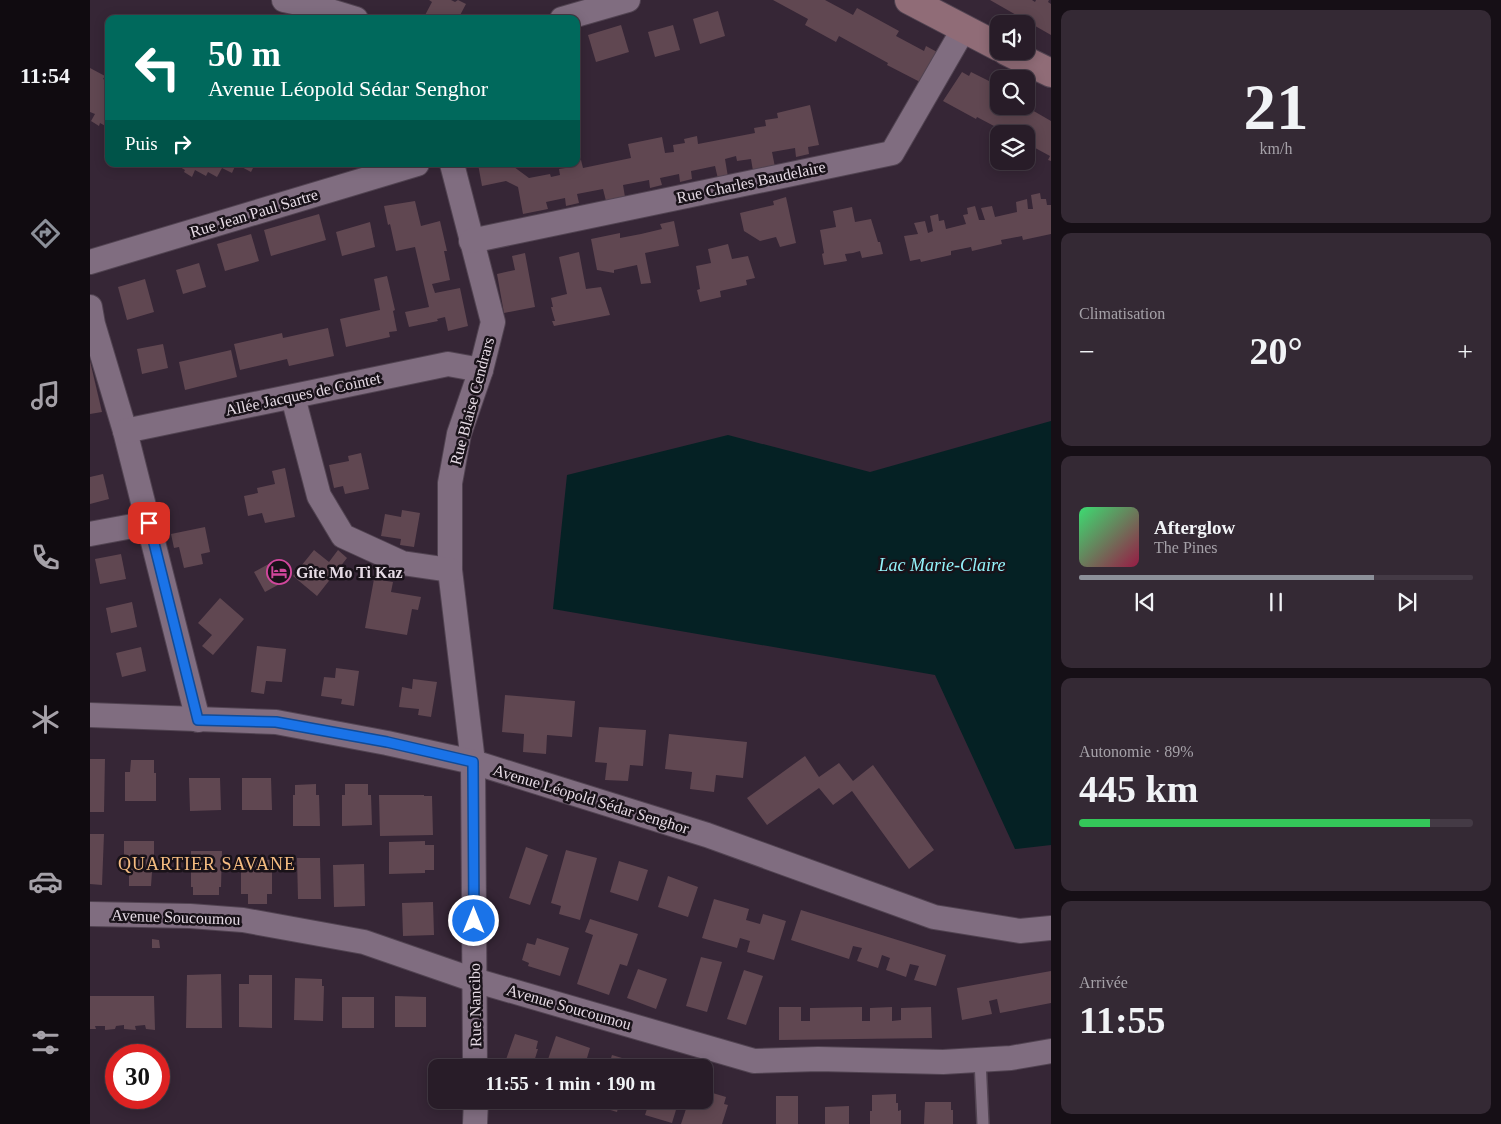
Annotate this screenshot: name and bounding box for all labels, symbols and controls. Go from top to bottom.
map controls [990,15,1035,170]
button: sound [990,15,1035,60]
icon: left [125,35,190,100]
text: 50 m [208,35,281,74]
text: 11:54 [20,63,70,88]
button: search [990,70,1035,115]
text: 21 [1244,71,1309,143]
text: Avenue Léopold Sédar Senghor [208,76,488,101]
button: layers [990,125,1035,170]
icon: right [168,130,196,158]
text: Puis [125,133,158,154]
text: km/h [1260,140,1292,157]
street label: Rue Charles Baudelaire [675,158,827,206]
street label: Rue Jean Paul Sartre [188,185,320,241]
icon: directions [28,216,63,251]
text: Climatisation [1079,305,1165,322]
text: 20° [1249,330,1303,372]
street label: Rue Blaise Cendrars [447,335,497,467]
text: − [1079,336,1095,367]
text: + [1457,336,1473,367]
street label: Allée Jacques de Cointet [224,369,383,420]
icon: music [28,378,63,413]
pin [128,502,170,544]
icon: arrive [135,509,163,537]
text: Afterglow [1154,517,1235,538]
text: The Pines [1154,539,1218,556]
icon: phone [28,540,63,575]
water label: Lac Marie-Claire [878,555,1005,575]
hotel icon: Gîte Mo Ti Kaz [266,559,292,585]
place label: Gîte Mo Ti Kaz [296,564,403,581]
icon: previous [1131,588,1159,616]
icon: pause [1262,588,1290,616]
icon: next [1393,588,1421,616]
icon: climate [28,702,63,737]
text: Autonomie · 89% [1079,743,1194,760]
street label: Avenue Léopold Sédar Senghor [491,761,691,838]
text: 445 km [1079,768,1198,810]
district label: QUARTIER SAVANE [118,854,296,874]
icon: car [28,864,63,899]
position arrow [447,894,499,946]
street label: Avenue Soucoumou [111,906,241,928]
street label: Rue Nancibo [466,963,484,1047]
text: Arrivée [1079,974,1128,991]
street label: Avenue Soucoumou [505,981,633,1033]
text: 11:55 [1079,999,1166,1041]
icon: filters [28,1025,63,1060]
speed limit sign: 30 [105,1044,170,1109]
text: 11:55 · 1 min · 190 m [486,1073,655,1094]

